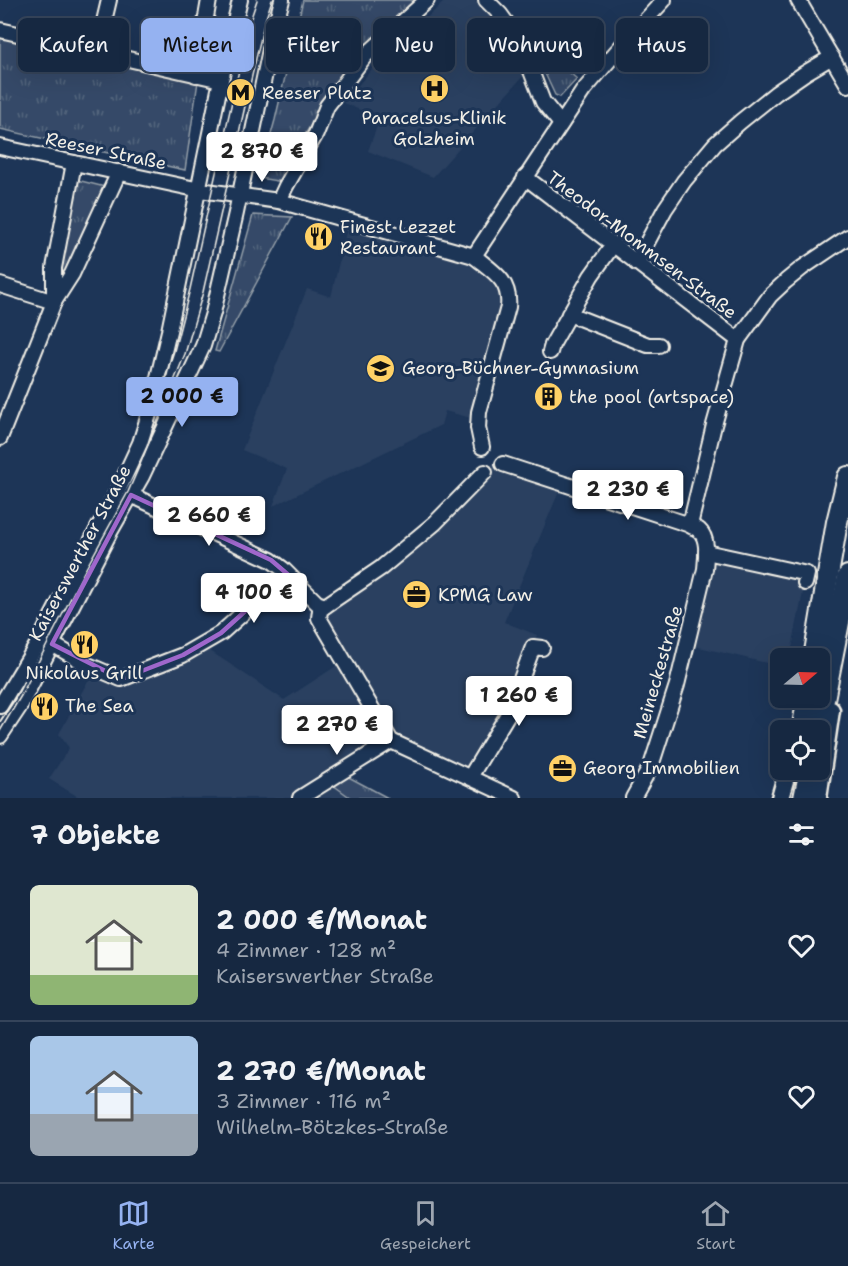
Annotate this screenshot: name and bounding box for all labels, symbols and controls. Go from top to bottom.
chip: Kaufen [18,18,129,72]
chip: Mieten [141,18,254,72]
chip: Filter [266,18,361,72]
chip: Neu [373,18,455,72]
chip: Wohnung [467,18,604,72]
chip: Haus [616,18,708,72]
hospital icon: Paracelsus-Klinik Golzheim [418,73,450,105]
metro station icon: Reeser Platz [225,77,257,109]
place label: Reeser Platz [262,81,372,105]
place label: Paracelsus-Klinik Golzheim [361,106,507,151]
street label: Reeser Straße [43,126,169,176]
pin: 2 870 € [207,132,317,183]
text: 2 870 € [220,138,304,164]
street label: Theodor-Mommsen-Straße [542,166,742,324]
place label: Finest Lezzet Restaurant [340,215,456,260]
restaurant icon: Finest Lezzet Restaurant [303,221,335,253]
school or university icon: Georg-Büchner-Gymnasium [365,352,397,384]
place label: Georg-Büchner-Gymnasium [402,356,639,380]
pin: 2 000 € [127,377,237,428]
building icon: the pool (artspace) [532,381,564,413]
text: 2 000 € [140,383,224,409]
place label: the pool (artspace) [569,385,734,409]
street label: Kaiserswerther Straße [23,461,137,645]
pin: 2 230 € [573,470,683,521]
text: 2 230 € [586,476,670,502]
pin: 2 660 € [154,496,264,547]
text: 2 660 € [167,502,251,528]
pin: 4 100 € [199,573,309,624]
text: 4 100 € [215,579,293,605]
office icon: KPMG Law [401,579,433,611]
place label: KPMG Law [438,583,533,607]
street label: Meineckestraße [627,602,689,742]
restaurant icon: Nikolaus Grill [68,628,100,660]
north arrow [770,648,830,708]
map controls [770,648,830,780]
place label: Nikolaus Grill [25,661,143,685]
pin: 1 260 € [464,676,574,727]
text: 1 260 € [480,682,558,708]
restaurant icon: The Sea [28,690,60,722]
place label: The Sea [65,694,134,718]
pin: 2 270 € [282,705,392,756]
text: 2 270 € [296,711,378,737]
button: locate [770,720,830,780]
office icon: Georg Immobilien [546,752,578,784]
place label: Georg Immobilien [583,756,740,780]
text: 7 Objekte [30,817,160,852]
icon: filters [785,818,818,851]
text: 2 000 €/Monat [216,902,427,937]
icon: home [78,909,150,981]
icon: heart [785,929,818,962]
text: 4 Zimmer · 128 m² [216,937,396,963]
text: Kaiserswerther Straße [216,963,434,989]
text: 2 270 €/Monat [216,1053,426,1088]
icon: home [78,1060,150,1132]
icon: heart [785,1080,818,1113]
text: 3 Zimmer · 116 m² [216,1088,391,1114]
text: Wilhelm-Bötzkes-Straße [216,1114,449,1140]
tab: Karte [113,1197,155,1254]
tab: Gespeichert [380,1197,471,1254]
tab: Start [696,1197,735,1254]

